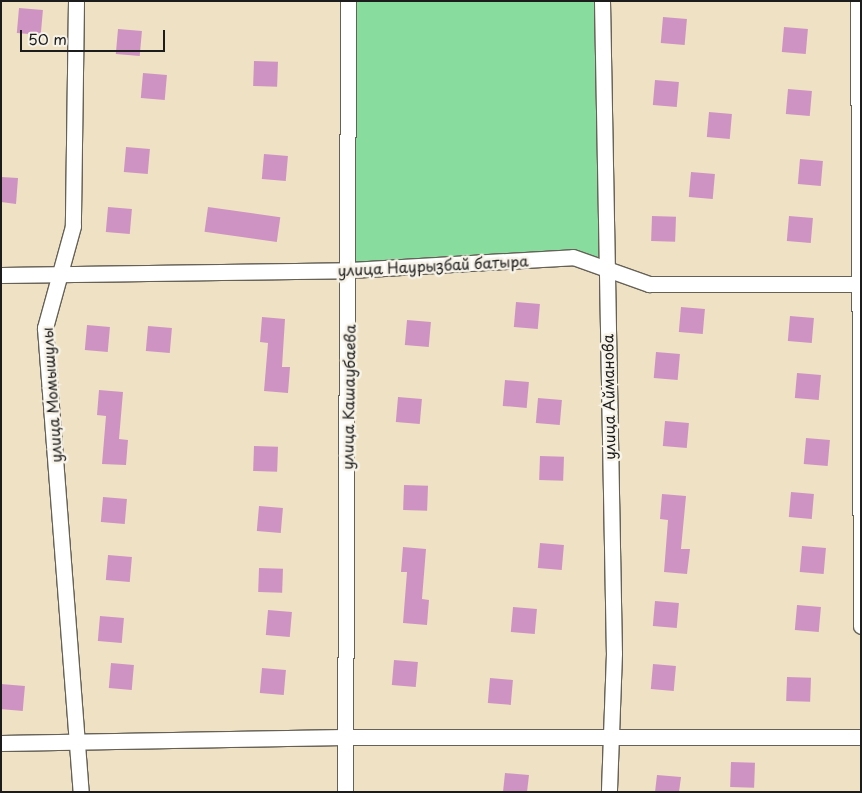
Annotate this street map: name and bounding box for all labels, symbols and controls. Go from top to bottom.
scale bar [22,20,168,52]
text: 50 m [28,27,67,50]
street label: улица Наурызбай батыра [336,251,530,279]
street label: улица Кашаубаева [338,324,358,470]
street label: улица Момышулы [37,326,65,464]
street label: улица Айманова [598,334,618,460]

